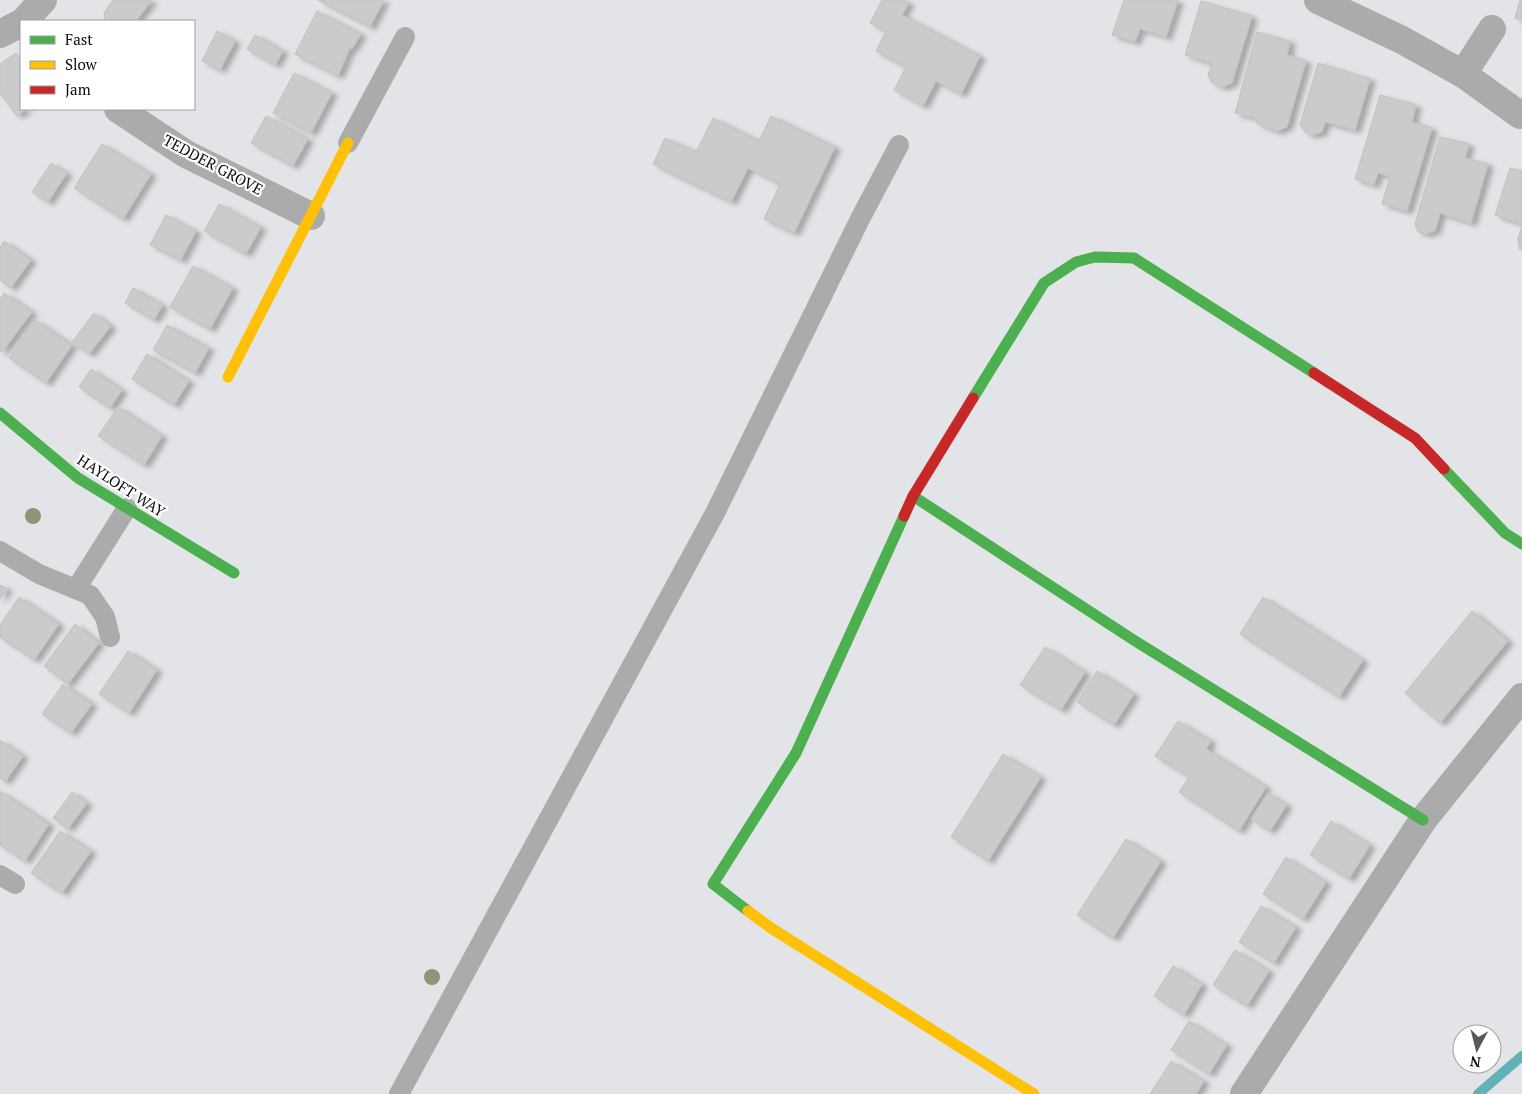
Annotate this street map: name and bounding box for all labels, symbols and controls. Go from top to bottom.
legend [20,20,195,110]
text: Fast [65,29,93,49]
text: Slow [65,54,98,74]
text: Jam [65,79,91,99]
street label: TEDDER GROVE [160,129,267,199]
street label: HAYLOFT WAY [74,449,170,521]
north arrow [1452,1024,1502,1074]
text: N [1469,1052,1482,1072]

